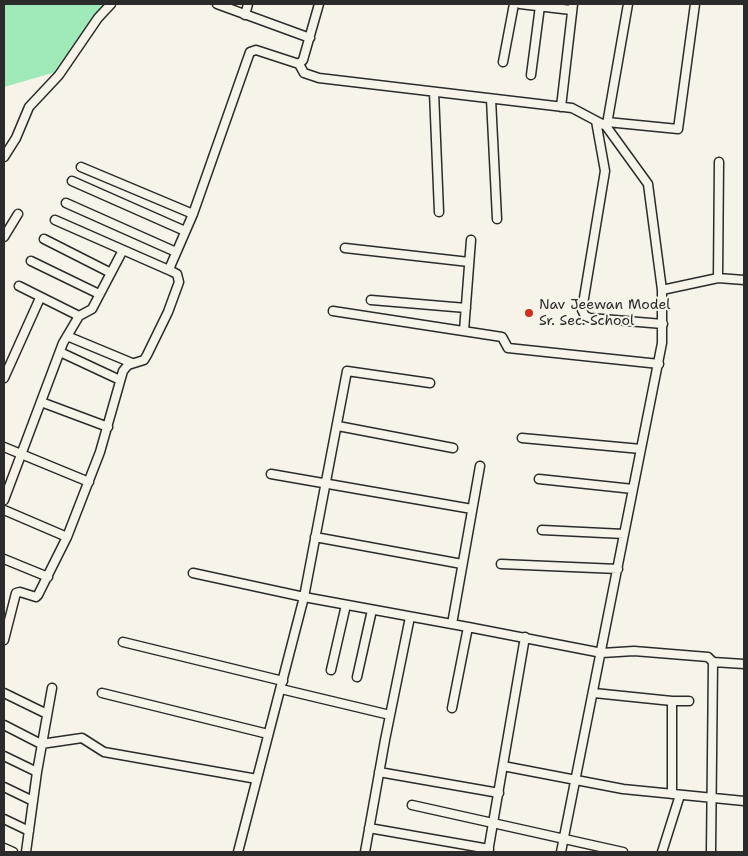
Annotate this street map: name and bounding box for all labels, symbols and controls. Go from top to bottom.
place label: Nav Jeewan Model Sr. Sec. School [539,297,671,330]
marker: Nav Jeewan Model Sr. Sec. School [523,307,535,319]

